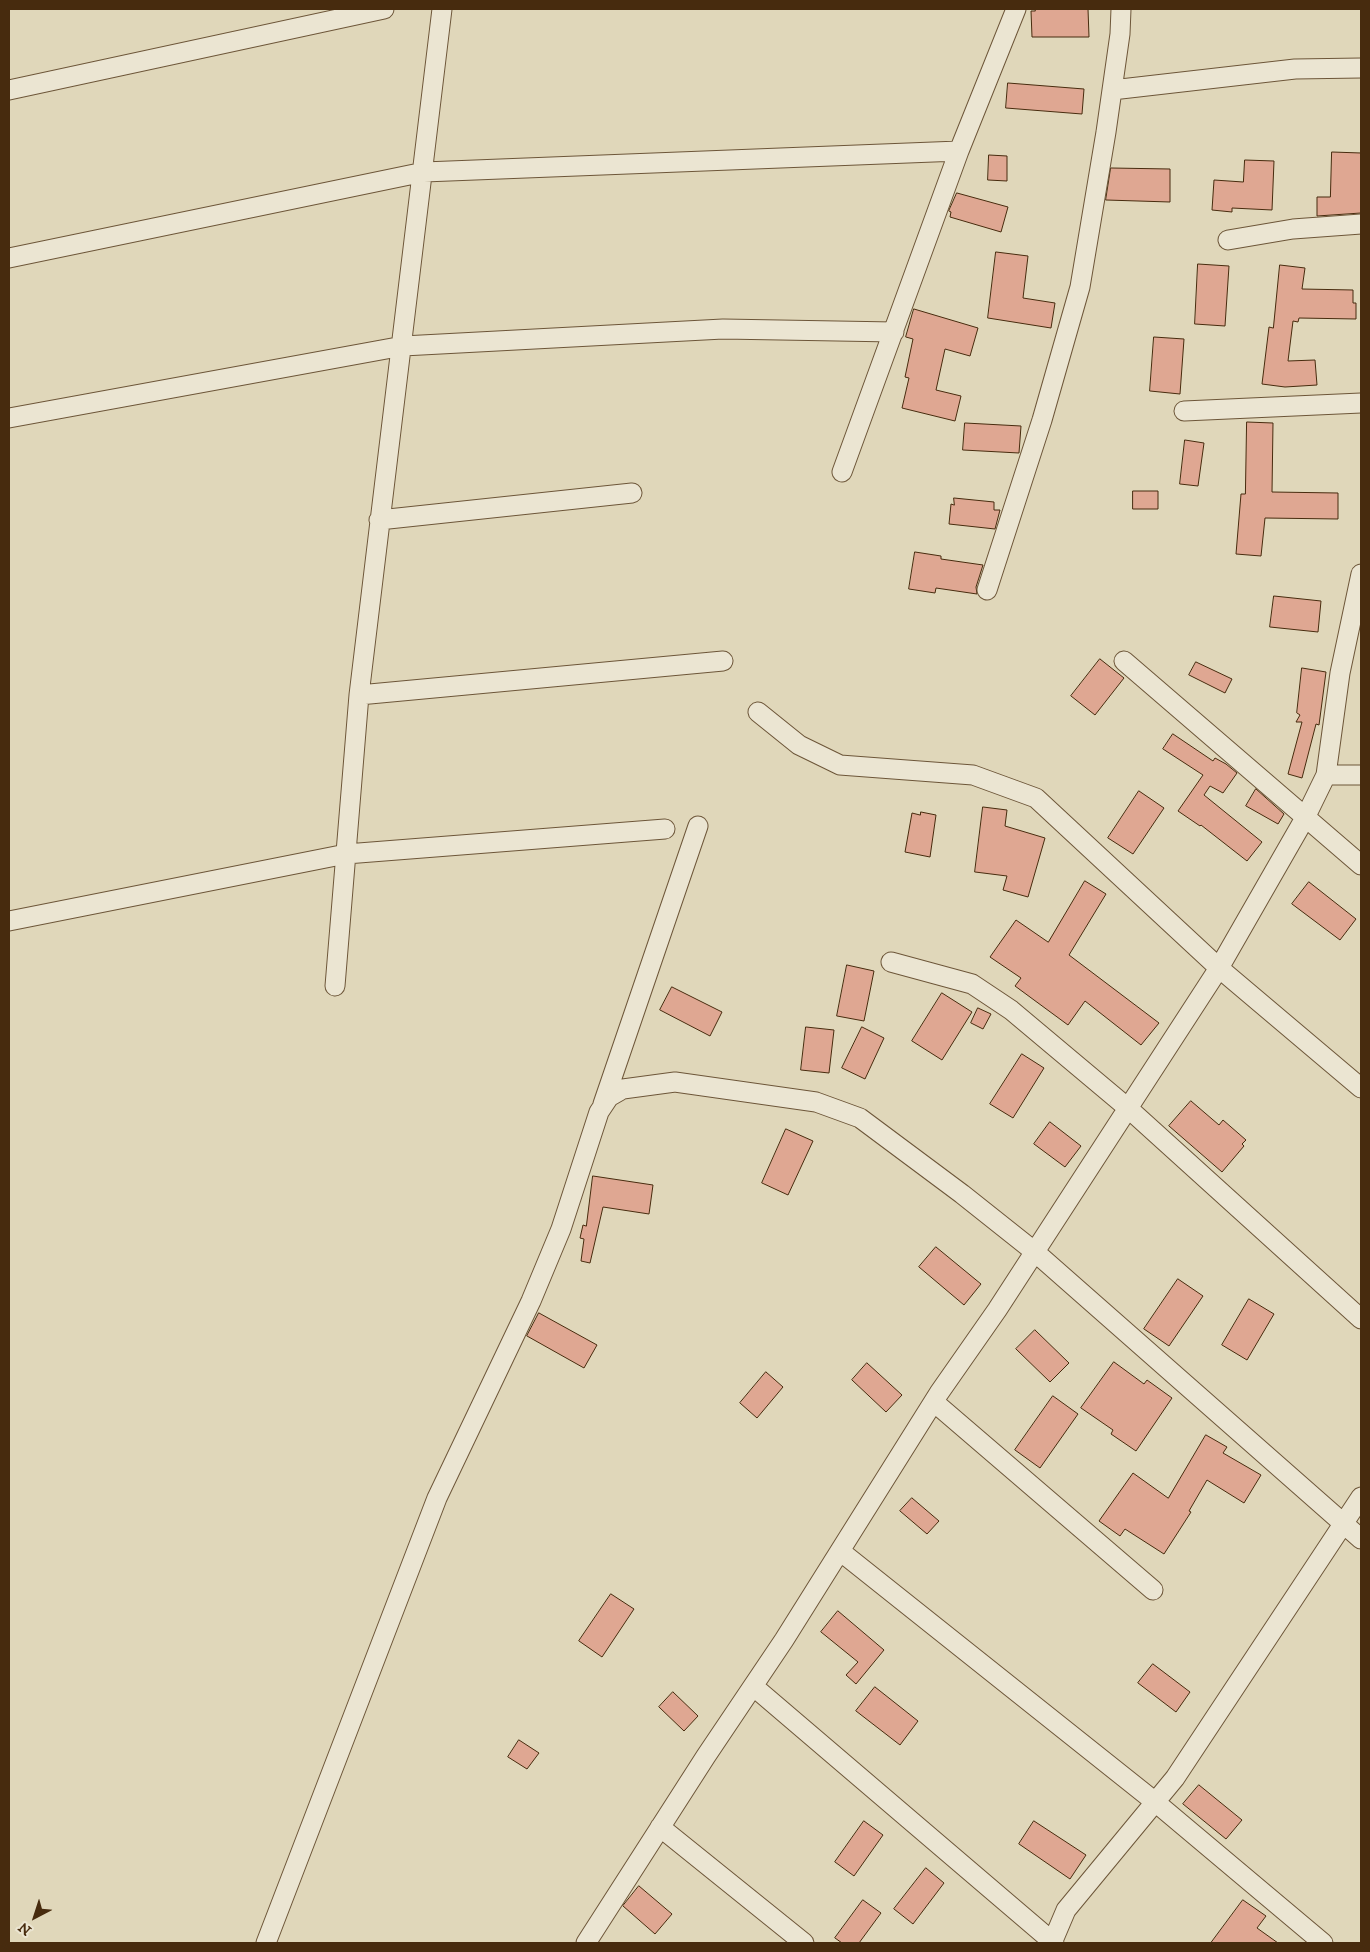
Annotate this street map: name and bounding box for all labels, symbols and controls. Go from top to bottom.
north arrow [10,1892,60,1942]
text: N [15,1918,36,1939]

